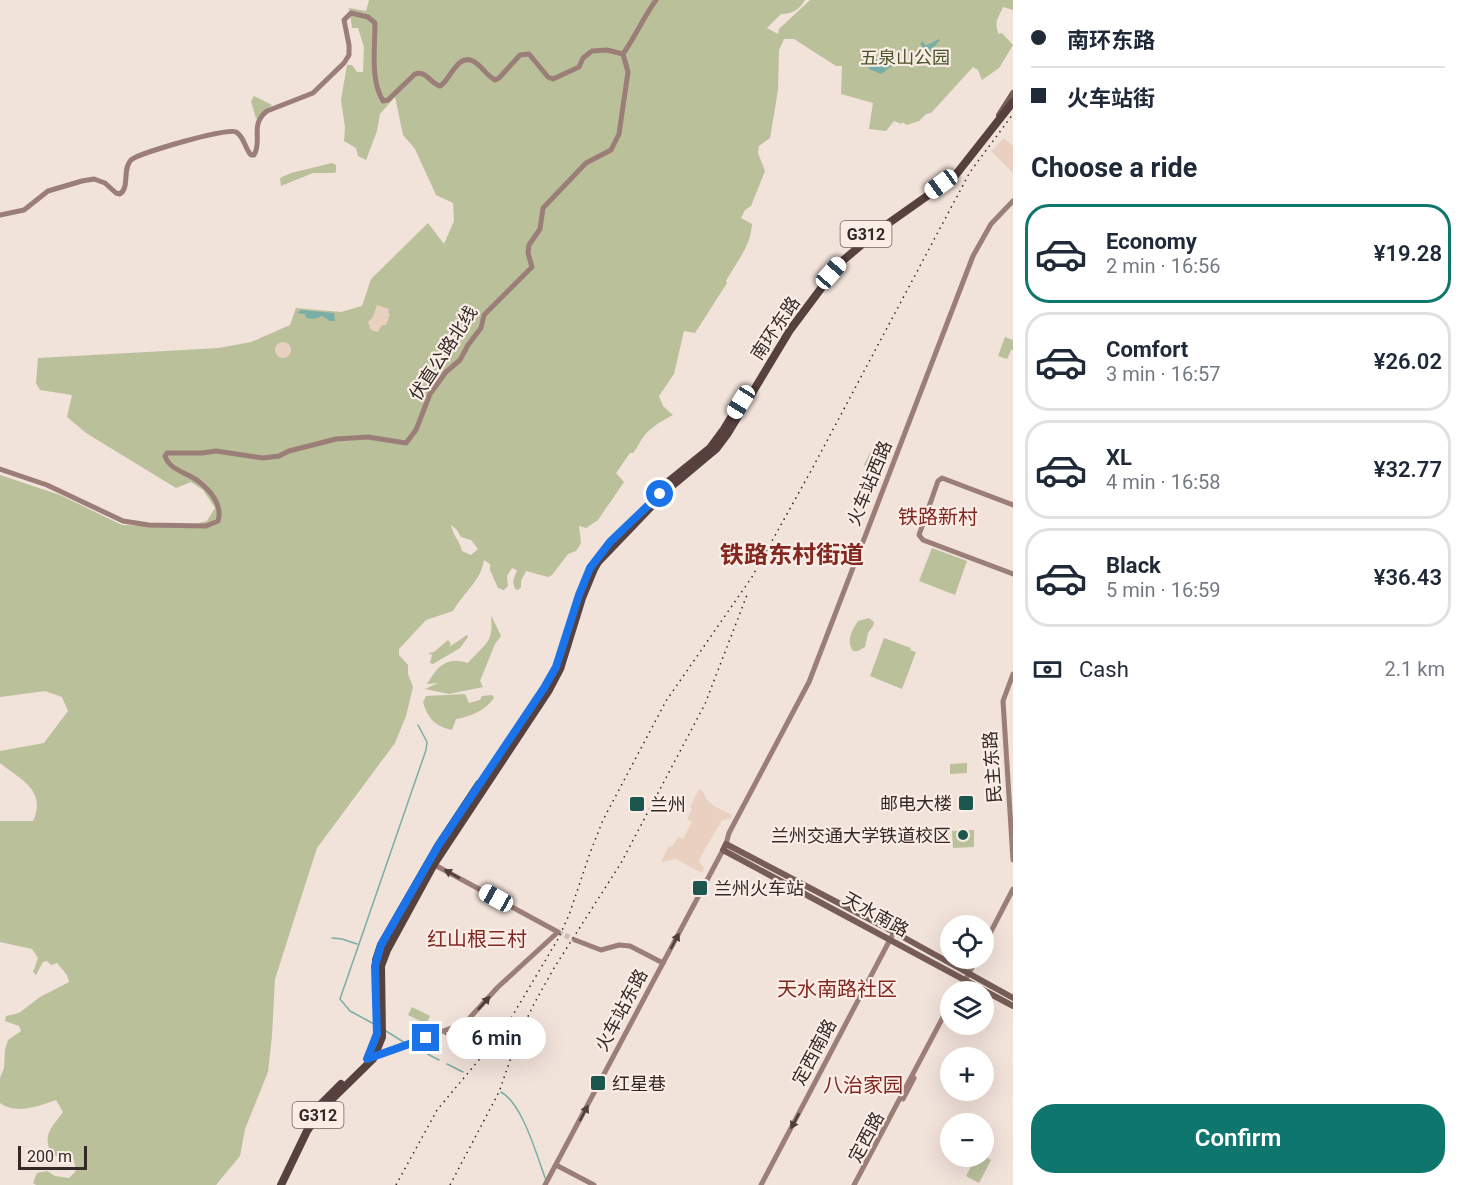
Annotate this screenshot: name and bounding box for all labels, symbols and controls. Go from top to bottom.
text: 南环东路 [1067,28,1155,53]
park label: 五泉山公园 [860,47,950,68]
text: 火车站街 [1067,86,1155,111]
text: Choose a ride [1031,152,1197,184]
car [921,166,961,202]
road number: G312 [840,221,892,247]
icon: car [1034,227,1088,281]
text: Economy [1106,229,1197,254]
text: ¥19.28 [1374,241,1442,266]
car [812,254,850,292]
text: 2 min · 16:56 [1106,254,1221,278]
street label: 南环东路 [746,292,804,364]
street label: 伏直公路北线 [405,302,481,404]
icon: car [1034,335,1088,389]
text: Comfort [1106,337,1188,362]
text: ¥26.02 [1374,349,1442,374]
text: 3 min · 16:57 [1106,362,1221,386]
car [724,382,758,422]
street label: 火车站西路 [842,437,896,529]
icon: car [1034,443,1088,497]
text: XL [1106,445,1132,470]
text: ¥32.77 [1374,457,1442,482]
text: 4 min · 16:58 [1106,470,1221,494]
route start [646,480,673,507]
district label: 铁路新村 [898,505,978,529]
district label: 铁路东村街道 [720,541,864,569]
icon: car [1034,551,1088,605]
text: Black [1106,553,1161,578]
text: ¥36.43 [1374,565,1442,590]
text: 5 min · 16:59 [1106,578,1221,602]
icon: cash [1031,653,1064,686]
text: Cash [1079,657,1129,682]
text: 2.1 km [1385,657,1445,681]
street label: 民主东路 [979,730,1005,804]
place label: 邮电大楼 [880,793,952,814]
place label: 兰州 [650,794,686,815]
marker: 邮电大楼 [957,794,975,812]
marker: 兰州 [628,795,646,813]
place label: 兰州交通大学铁道校区 [771,825,951,846]
marker: 兰州交通大学铁道校区 [956,828,970,842]
one-way arrow [443,869,460,879]
place label: 兰州火车站 [714,878,804,899]
marker: 兰州火车站 [691,879,709,897]
car [476,881,516,915]
street label: 天水南路 [839,887,913,941]
map controls [940,915,994,1167]
button: locate [940,915,994,969]
district label: 红山根三村 [427,927,527,951]
one-way arrow [670,933,680,950]
street label: 火车站东路 [591,965,651,1055]
district label: 天水南路社区 [777,977,897,1001]
button: layers [940,981,994,1035]
one-way arrow [477,995,491,1010]
street label: 定西南路 [788,1015,840,1089]
callout: 6 min [447,1017,546,1059]
route end [412,1024,439,1051]
text: 6 min [471,1026,522,1050]
button: + [940,1047,994,1101]
place label: 红星巷 [612,1073,666,1094]
district label: 八治家园 [823,1073,903,1097]
marker: 红星巷 [589,1074,607,1092]
road number: G312 [292,1102,344,1128]
one-way arrow [579,1104,589,1121]
button: Confirm [1031,1104,1445,1173]
street label: 定西路 [844,1108,888,1166]
one-way arrow [790,1113,800,1130]
button: − [940,1113,994,1167]
scale bar [18,1143,87,1170]
text: 200 m [27,1147,72,1166]

